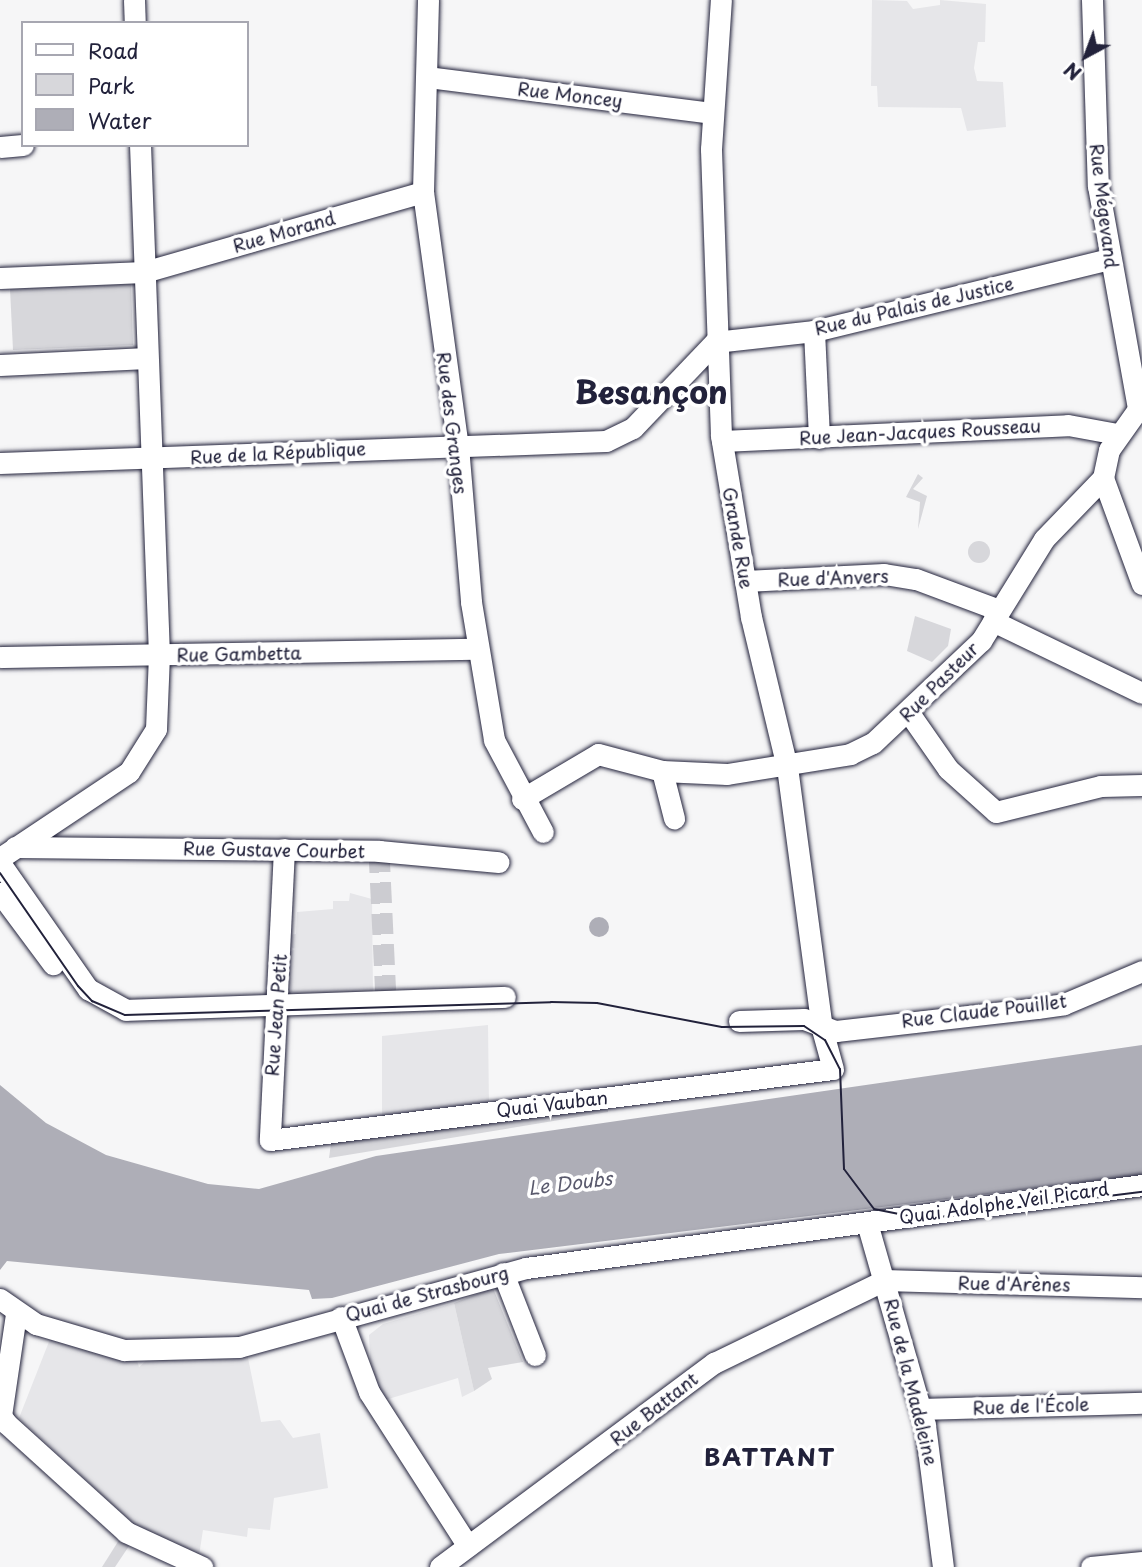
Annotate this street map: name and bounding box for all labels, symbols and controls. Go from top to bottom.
legend [21,21,248,147]
north arrow [1051,21,1121,91]
text: Road [88,34,139,66]
text: N [1057,56,1087,87]
text: Park [88,69,135,101]
street label: Rue Moncey [516,78,624,112]
text: Water [88,104,151,136]
street label: Rue Mégevand [1086,142,1122,270]
street label: Rue Morand [230,207,338,257]
street label: Rue du Palais de Justice [810,272,1018,340]
street label: Rue des Granges [432,349,472,497]
district label: Besançon [574,372,728,410]
street label: Rue Jean-Jacques Rousseau [797,415,1043,449]
street label: Rue de la République [187,437,369,469]
street label: Grande Rue [718,485,758,591]
street label: Rue d'Anvers [776,565,890,591]
street label: Rue Pasteur [895,638,983,726]
street label: Rue Gambetta [175,642,303,666]
street label: Rue Gustave Courbet [182,838,366,862]
street label: Rue Jean Petit [261,951,291,1079]
street label: Rue Claude Pouillet [899,990,1069,1032]
street label: Quai Vauban [495,1086,609,1122]
water label: Le Doubs [527,1167,613,1199]
street label: Quai Adolphe Veil Picard [897,1177,1111,1229]
street label: Quai de Strasbourg [343,1262,511,1326]
street label: Rue d'Arènes [957,1272,1071,1296]
street label: Rue de la Madeleine [879,1295,943,1469]
street label: Rue Battant [605,1368,703,1450]
street label: Rue de l'École [971,1393,1091,1419]
district label: BATTANT [706,1443,834,1471]

